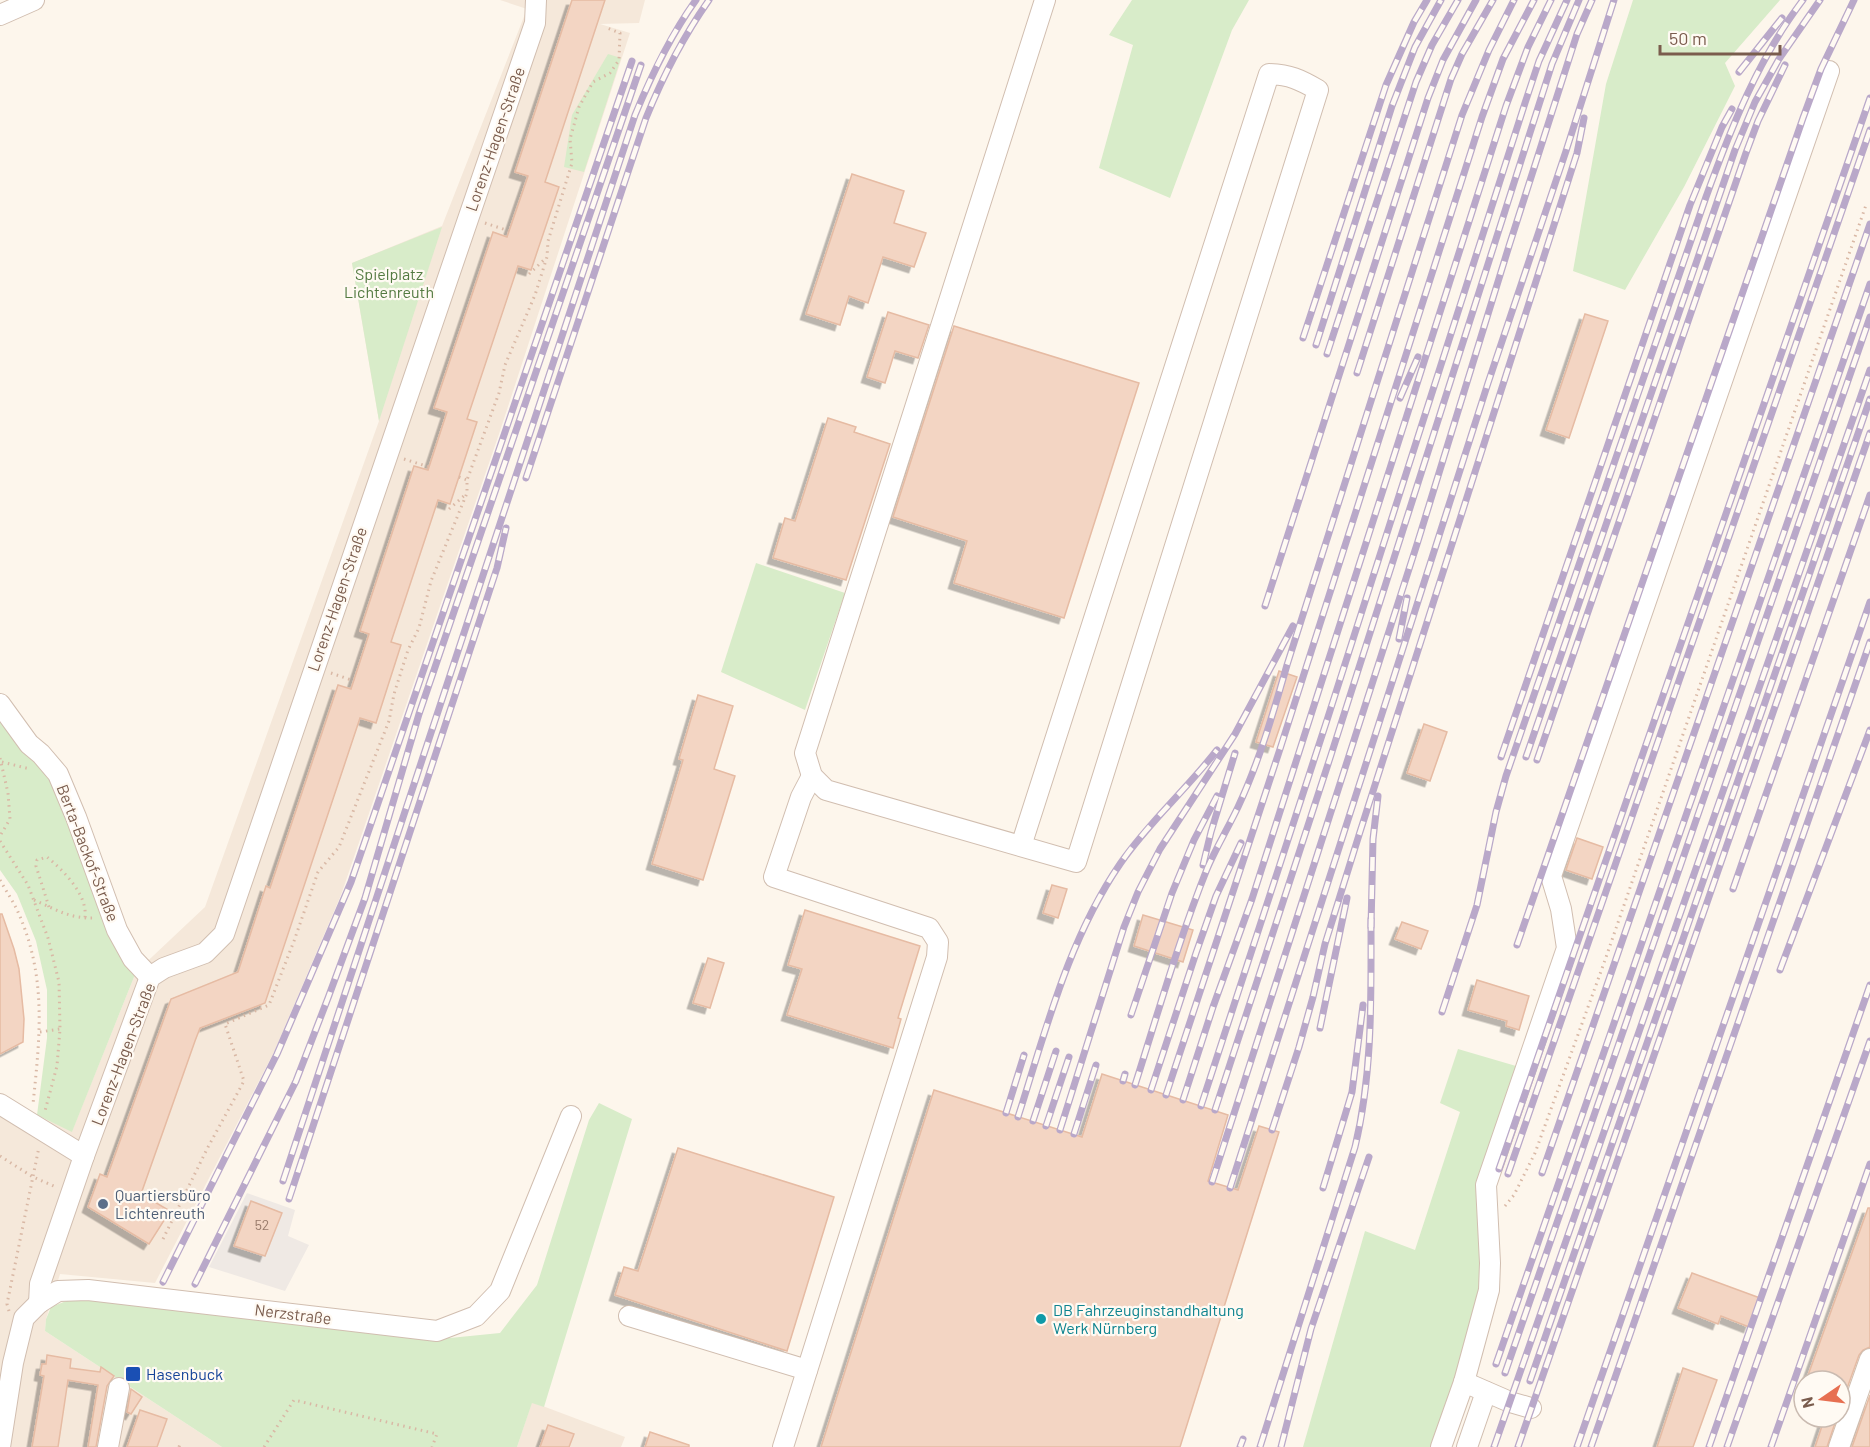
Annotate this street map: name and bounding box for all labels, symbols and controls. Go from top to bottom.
scale bar [1660,18,1780,56]
text: 50 m [1669,27,1707,49]
street label: Lorenz-Hagen-Straße [461,64,528,213]
park label: Spielplatz Lichtenreuth [344,264,434,301]
street label: Lorenz-Hagen-Straße [303,524,370,673]
street label: Berta-Backof-Straße [54,781,123,924]
street label: Lorenz-Hagen-Straße [87,980,159,1128]
place label: Quartiersbüro Lichtenreuth [115,1185,211,1222]
marker: Quartiersbüro Lichtenreuth [96,1197,110,1211]
house number: 52 [255,1216,269,1233]
street label: Nerzstraße [254,1299,333,1328]
place label: DB Fahrzeuginstandhaltung Werk Nürnberg [1053,1300,1244,1337]
marker: DB Fahrzeuginstandhaltung Werk Nürnberg [1034,1312,1048,1326]
place label: Hasenbuck [146,1364,223,1383]
marker: Hasenbuck [124,1365,142,1383]
north arrow [1792,1369,1852,1429]
text: N [1796,1395,1817,1410]

